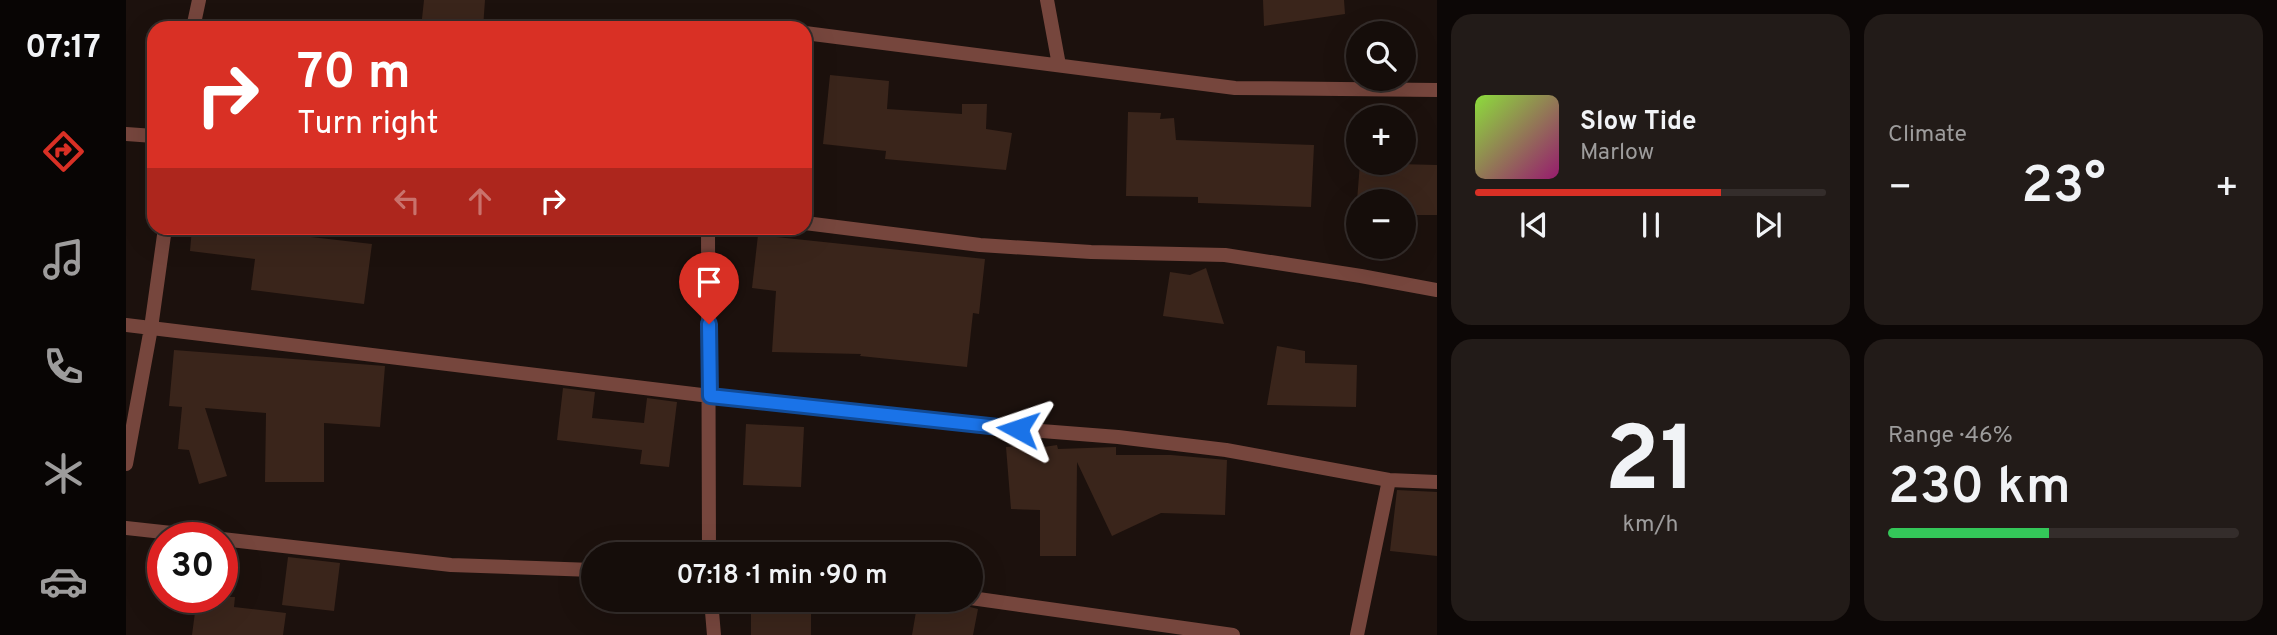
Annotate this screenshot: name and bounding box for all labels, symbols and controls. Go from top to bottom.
map controls [1346,21,1416,259]
button: search [1346,21,1416,91]
text: 07:17 [25,29,101,69]
text: 70 m [297,44,411,106]
icon: right [182,49,273,140]
text: Turn right [297,105,439,145]
button: + [1346,105,1416,175]
text: Slow Tide [1580,106,1697,139]
text: Climate [1888,121,1967,150]
icon: directions [39,127,88,176]
text: Marlow [1580,139,1654,168]
text: 23° [2021,155,2106,221]
text: − [1888,165,1913,214]
text: + [2214,165,2239,214]
icon: left [388,182,426,220]
icon: ahead [461,182,499,220]
icon: right [534,182,572,220]
button: − [1346,189,1416,259]
icon: previous [1515,206,1553,244]
icon: pause [1632,206,1670,244]
icon: next [1749,206,1787,244]
icon: music [39,235,88,284]
pin [679,252,739,324]
icon: arrive [690,263,728,301]
icon: phone [39,342,88,391]
position arrow [981,392,1055,466]
text: 21 [1604,408,1697,523]
text: Range · 46% [1888,422,2013,451]
icon: climate [39,449,88,498]
text: 230 km [1888,456,2071,522]
text: km/h [1623,511,1678,540]
speed limit sign: 30 [147,522,238,613]
icon: car [39,557,88,606]
text: 07:18 · 1 min · 90 m [677,560,887,593]

